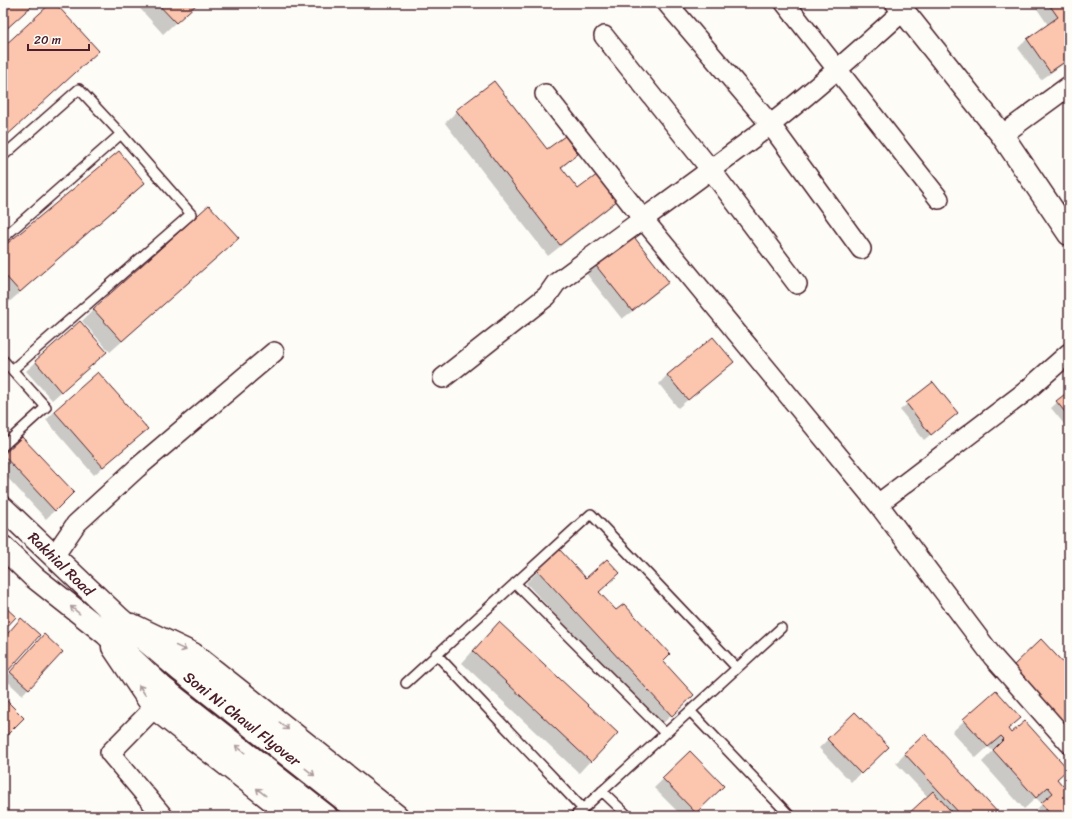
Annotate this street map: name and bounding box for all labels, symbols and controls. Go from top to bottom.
scale bar [28,26,89,52]
text: 20 m [34,29,61,51]
street label: Rakhial Road [22,525,101,603]
one-way arrow [70,606,81,614]
one-way arrow [174,645,186,652]
street label: Soni Ni Chawl Flyover [178,665,307,774]
one-way arrow [138,685,146,696]
one-way arrow [278,722,289,731]
one-way arrow [235,744,246,753]
one-way arrow [304,768,315,777]
one-way arrow [256,788,267,796]

